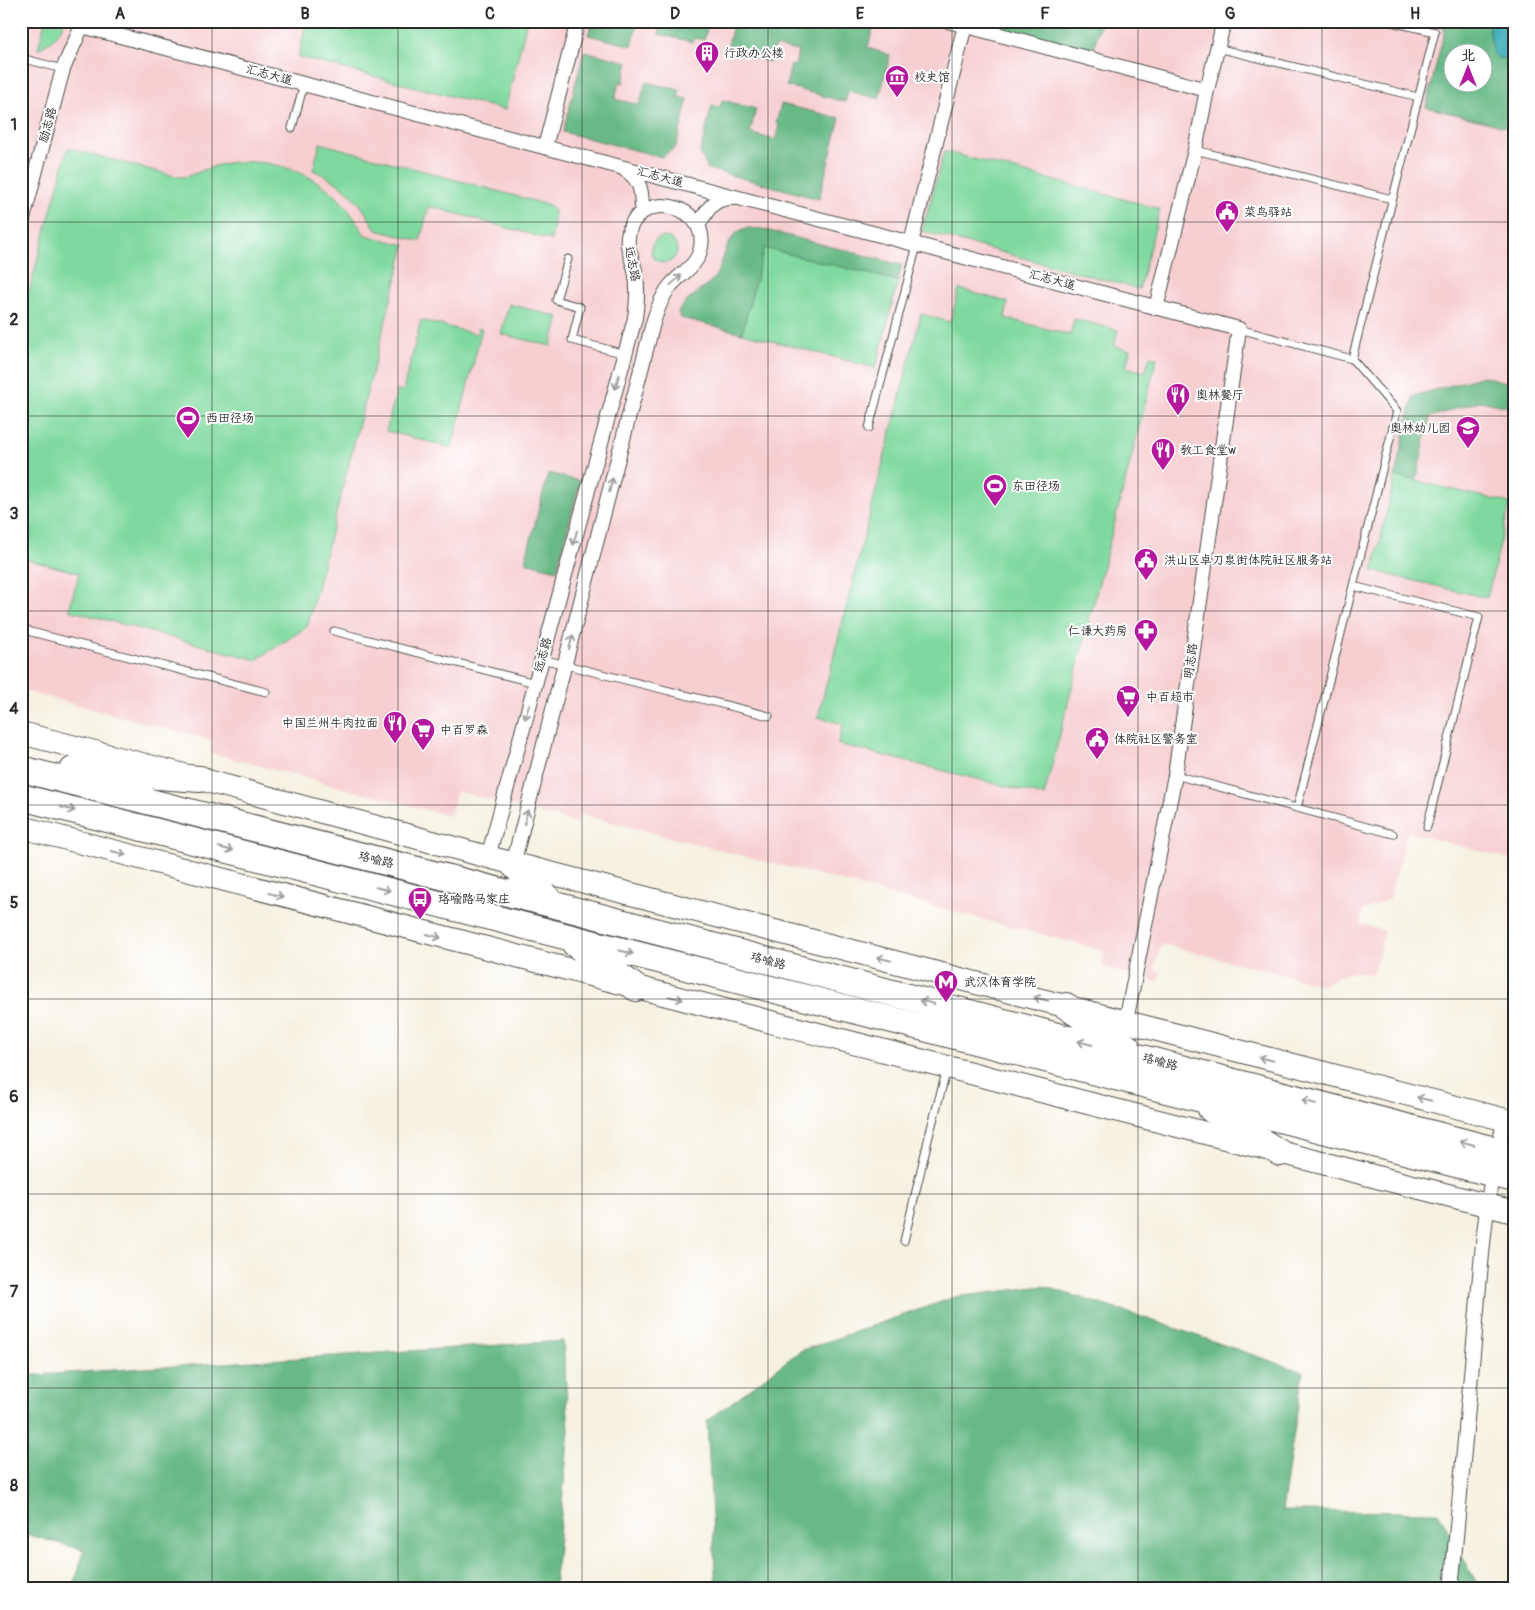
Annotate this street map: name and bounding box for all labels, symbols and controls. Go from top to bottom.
text: A [115,4,126,24]
text: B [300,4,310,24]
text: C [485,4,495,24]
text: D [670,4,680,24]
text: E [856,4,865,24]
text: F [1040,4,1050,24]
text: G [1225,4,1236,24]
text: H [1410,4,1420,24]
building icon: 行政办公楼 [694,40,720,74]
north arrow [1442,42,1492,92]
place label: 行政办公楼 [724,46,784,61]
text: 北 [1461,47,1475,64]
street label: 汇志大道 [244,62,294,88]
museum icon: 校史馆 [884,64,910,98]
place label: 校史馆 [914,70,950,85]
street label: 励志路 [36,106,60,144]
text: 1 [11,115,17,135]
street label: 汇志大道 [635,164,685,190]
public building icon: 菜鸟驿站 [1214,199,1240,233]
place label: 菜鸟驿站 [1244,205,1292,220]
street label: 远志路 [621,245,643,283]
street label: 汇志大道 [1027,267,1077,293]
one-way arrow [670,274,682,286]
text: 2 [10,310,19,330]
one-way arrow [612,373,622,389]
restaurant icon: 奥林餐厅 [1165,382,1191,416]
place label: 奥林餐厅 [1196,388,1244,403]
sports icon: 西田径场 [175,405,201,439]
place label: 西田径场 [206,411,254,426]
school or university icon: 奥林幼儿园 [1455,415,1481,449]
place label: 奥林幼儿园 [1390,421,1450,436]
restaurant icon: 教工食堂w [1150,437,1176,471]
place label: 教工食堂w [1180,443,1236,458]
sports icon: 东田径场 [982,473,1008,507]
one-way arrow [607,477,616,493]
place label: 东田径场 [1012,479,1060,494]
text: 3 [10,504,19,524]
one-way arrow [569,530,579,546]
public building icon: 洪山区卓刀泉街体院社区服务站 [1133,547,1159,581]
place label: 洪山区卓刀泉街体院社区服务站 [1164,553,1332,568]
pharmacy icon: 仁谦大药房 [1133,618,1159,652]
place label: 仁谦大药房 [1068,624,1128,639]
one-way arrow [566,635,576,651]
street label: 远志路 [531,636,555,674]
street label: 明志路 [1181,642,1201,680]
supermarket icon: 中百超市 [1115,684,1141,718]
place label: 中百超市 [1146,690,1194,705]
text: 4 [9,699,19,719]
one-way arrow [522,704,532,720]
restaurant icon: 中国兰州牛肉拉面 [382,710,408,744]
place label: 中国兰州牛肉拉面 [282,716,378,731]
supermarket icon: 中百罗森 [410,717,436,751]
place label: 中百罗森 [440,723,488,738]
public building icon: 体院社区警务室 [1084,726,1110,760]
place label: 体院社区警务室 [1114,732,1198,747]
one-way arrow [60,805,76,814]
one-way arrow [521,809,531,825]
one-way arrow [217,845,233,854]
street label: 珞喻路 [357,848,395,872]
one-way arrow [111,849,127,859]
one-way arrow [375,885,391,895]
bus stop icon: 珞喻路马家庄 [407,886,433,920]
one-way arrow [268,891,284,900]
place label: 珞喻路马家庄 [438,892,510,907]
text: 5 [10,893,19,913]
one-way arrow [425,931,441,941]
one-way arrow [617,947,633,957]
street label: 珞喻路 [749,949,787,973]
one-way arrow [877,954,893,963]
metro station icon: 武汉体育学院 [933,969,959,1003]
place label: 武汉体育学院 [964,975,1036,990]
one-way arrow [667,994,683,1004]
one-way arrow [1034,994,1050,1004]
one-way arrow [920,997,936,1006]
one-way arrow [1077,1038,1093,1047]
street label: 珞喻路 [1141,1050,1179,1074]
one-way arrow [1259,1054,1275,1063]
text: 6 [9,1087,19,1107]
one-way arrow [1416,1094,1432,1103]
one-way arrow [1302,1096,1318,1106]
one-way arrow [1459,1138,1475,1147]
text: 7 [10,1282,19,1302]
text: 8 [10,1476,18,1496]

